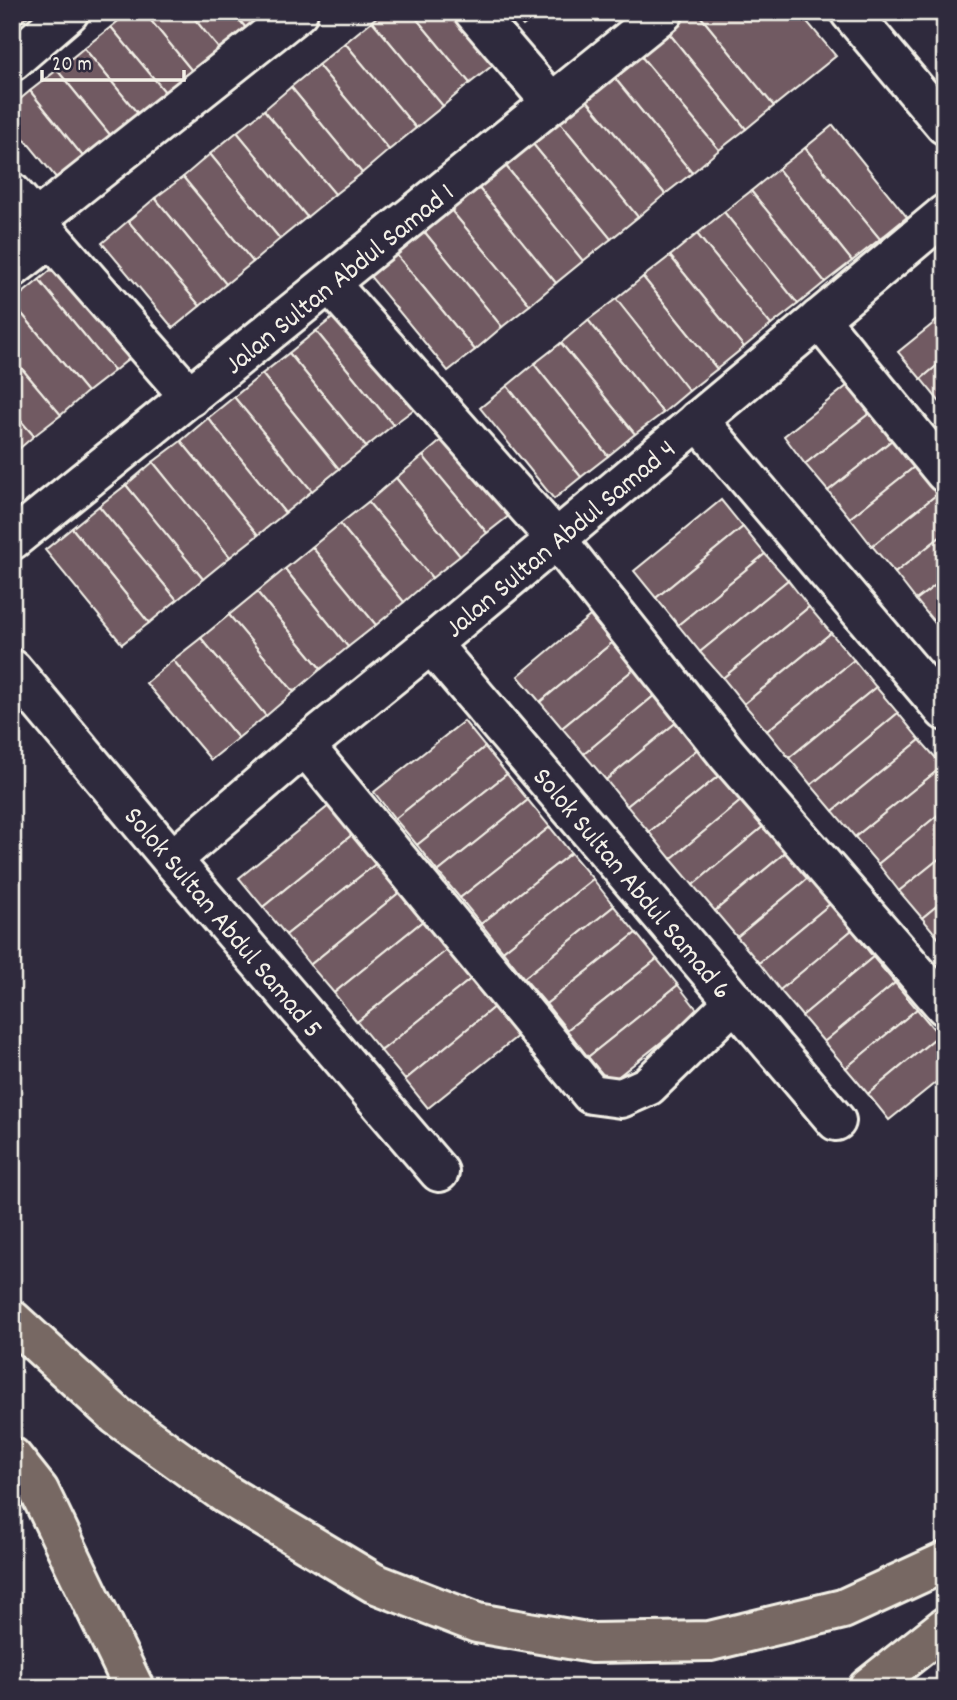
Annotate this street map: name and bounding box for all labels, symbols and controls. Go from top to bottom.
scale bar [42,38,184,82]
text: 20 m [52,51,92,81]
street label: Jalan Sultan Abdul Samad 1 [218,175,465,386]
street label: Jalan Sultan Abdul Samad 4 [438,432,687,650]
street label: Solok Sultan Abdul Samad 6 [521,760,740,1010]
street label: Solok Sultan Abdul Samad 5 [112,800,330,1049]

